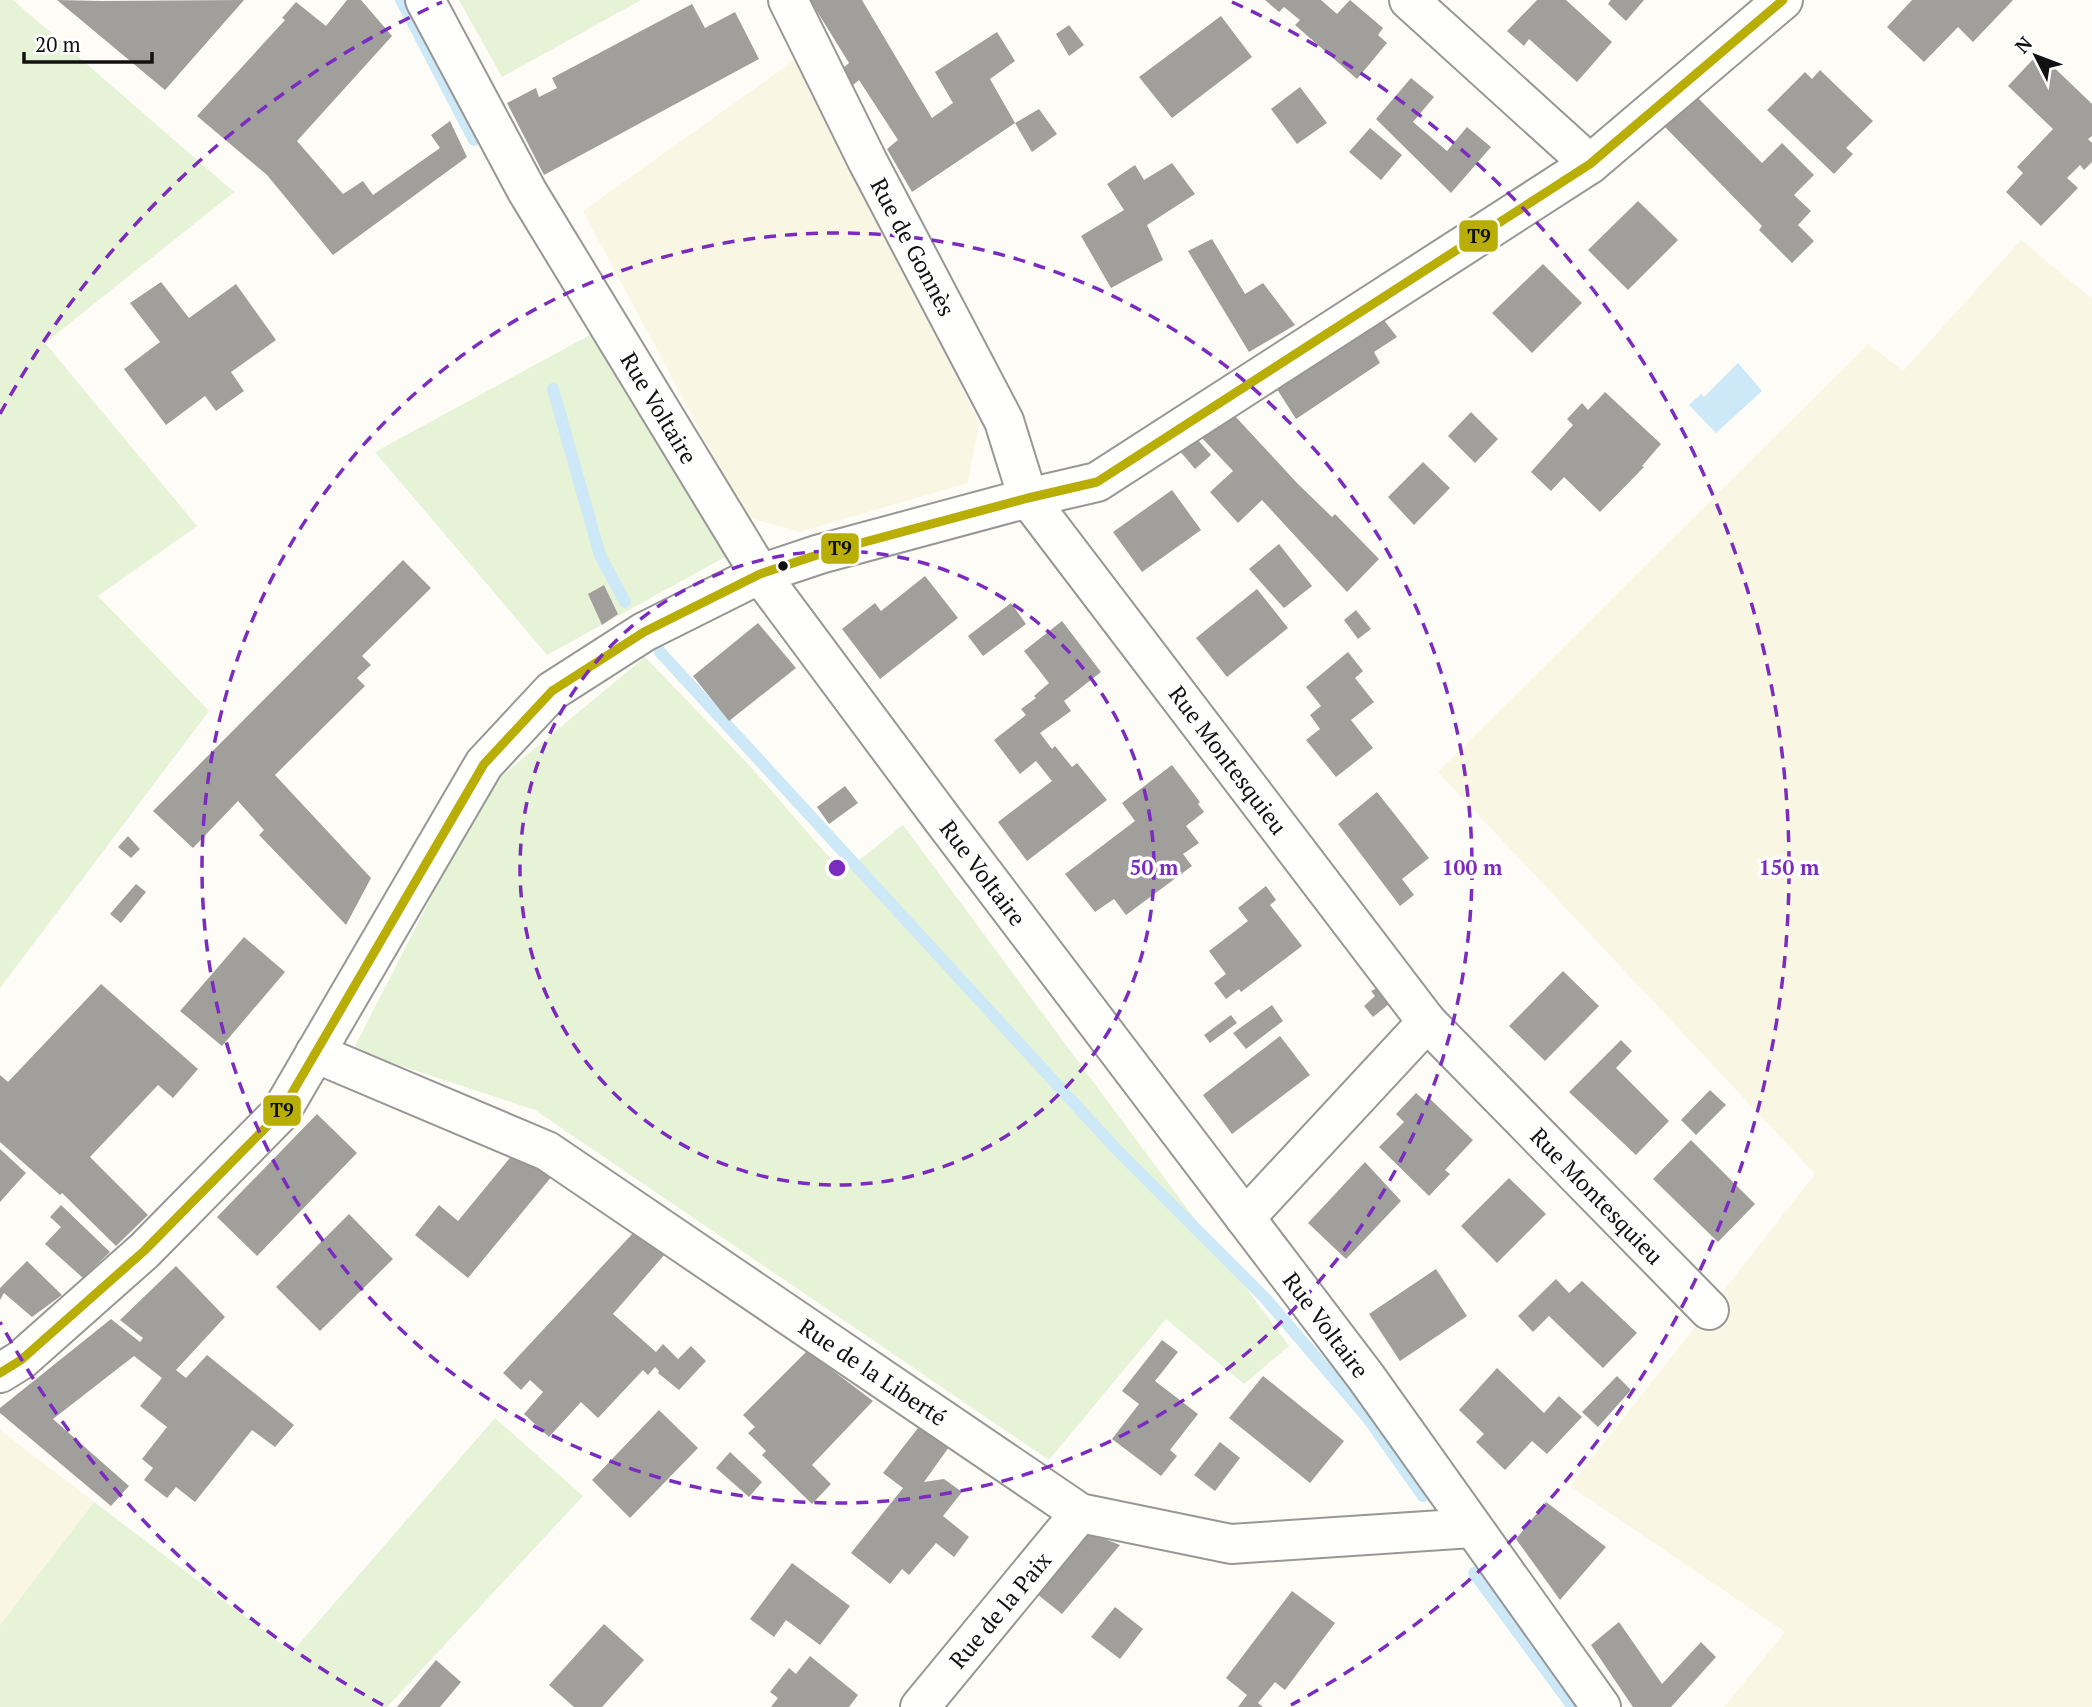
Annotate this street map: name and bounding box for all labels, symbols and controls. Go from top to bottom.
scale bar [24,21,152,65]
north arrow [2001,21,2071,91]
text: 20 m [35,30,81,58]
text: N [2009,30,2038,58]
street label: Rue de Gonnès [864,172,962,322]
line badge: T9 [1458,219,1499,253]
text: T9 [1467,223,1491,248]
street label: Rue Voltaire [613,346,705,470]
line badge: T9 [820,532,860,565]
text: T9 [828,535,852,560]
unlabelled marker [776,559,790,573]
street label: Rue Montesquieu [1162,679,1294,841]
street label: Rue Voltaire [933,814,1033,932]
text: 50 m [1130,853,1179,881]
text: 100 m [1442,853,1503,881]
text: 150 m [1759,853,1820,881]
centre of rings [825,856,849,880]
line badge: T9 [262,1094,302,1127]
text: T9 [270,1097,294,1122]
street label: Rue Montesquieu [1524,1121,1670,1271]
street label: Rue Voltaire [1276,1266,1376,1384]
street label: Rue de la Liberté [793,1311,953,1433]
street label: Rue de la Paix [942,1545,1058,1675]

